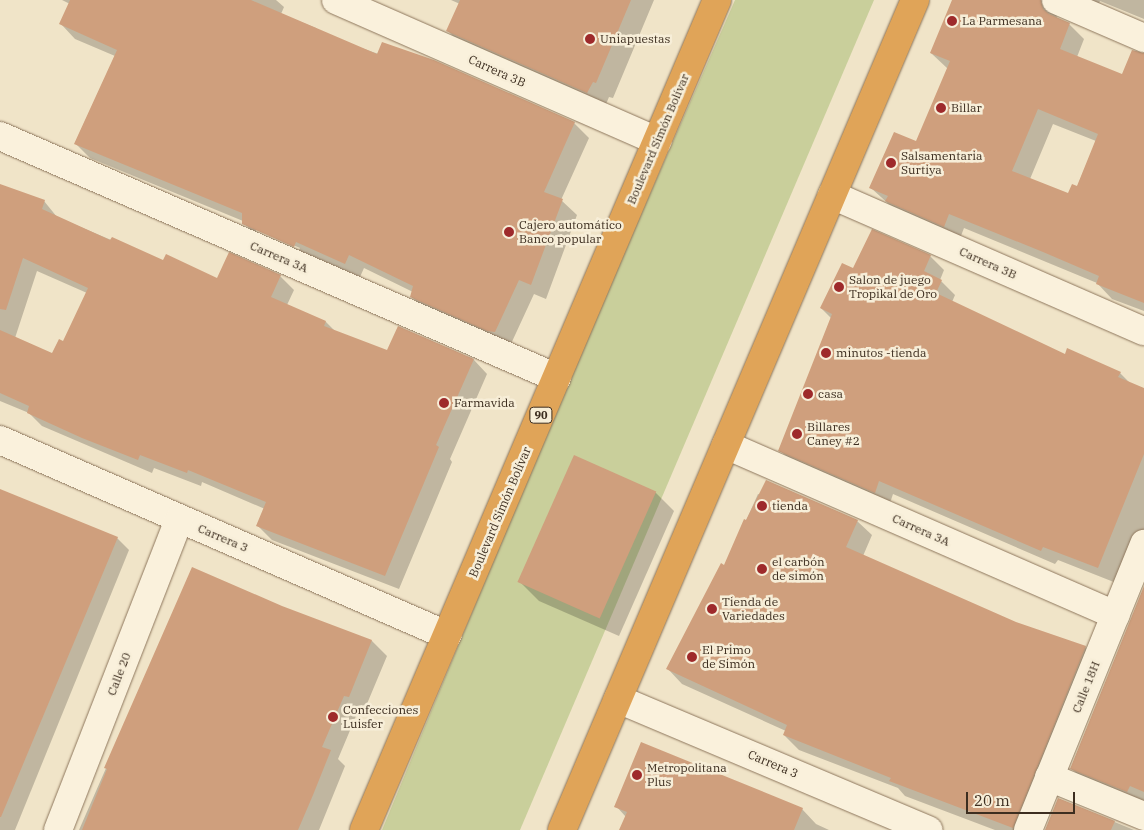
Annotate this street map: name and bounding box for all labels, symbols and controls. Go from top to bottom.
place label: La Parmesana [962,14,1042,28]
marker: La Parmesana [946,15,958,27]
place label: Uniapuestas [600,32,670,46]
marker: Uniapuestas [584,33,596,45]
street label: Carrera 3B [466,52,528,90]
street label: Boulevard Simón Bolívar [624,72,692,206]
place label: Billar [951,101,982,115]
marker: Billar [935,102,947,114]
place label: Salsamentaria Surtiya [901,149,983,177]
marker: Salsamentaria Surtiya [885,157,897,169]
place label: Cajero automático Banco popular [519,218,622,246]
marker: Cajero automático Banco popular [503,226,515,238]
street label: Carrera 3A [248,238,310,276]
street label: Carrera 3B [957,244,1019,282]
place label: Salon de juego Tropikal de Oro [849,273,937,301]
marker: Salon de juego Tropikal de Oro [833,281,845,293]
place label: minutos -tienda [836,346,927,360]
marker: minutos -tienda [820,347,832,359]
place label: casa [818,387,843,401]
marker: casa [802,388,814,400]
place label: Farmavida [454,396,515,410]
marker: Farmavida [438,397,450,409]
road number: 90 [528,406,554,424]
place label: Billares Caney #2 [807,420,860,448]
marker: Billares Caney #2 [791,428,803,440]
street label: Boulevard Simón Bolívar [466,445,534,579]
place label: tienda [772,499,808,513]
marker: tienda [756,500,768,512]
street label: Carrera 3A [890,511,952,549]
street label: Carrera 3 [196,521,250,555]
place label: el carbón de simón [772,555,825,583]
marker: el carbón de simón [756,563,768,575]
place label: Tienda de Variedades [722,595,785,623]
marker: Tienda de Variedades [706,603,718,615]
place label: El Primo de Simón [702,643,755,671]
street label: Calle 20 [104,650,134,698]
marker: El Primo de Simón [686,651,698,663]
street label: Calle 18H [1069,659,1103,715]
place label: Confecciones Luisfer [343,703,418,731]
marker: Confecciones Luisfer [327,711,339,723]
street label: Carrera 3 [746,747,800,781]
place label: Metropolitana Plus [647,761,727,789]
marker: Metropolitana Plus [631,769,643,781]
scale bar [969,782,1078,814]
text: 20 m [974,791,1010,810]

